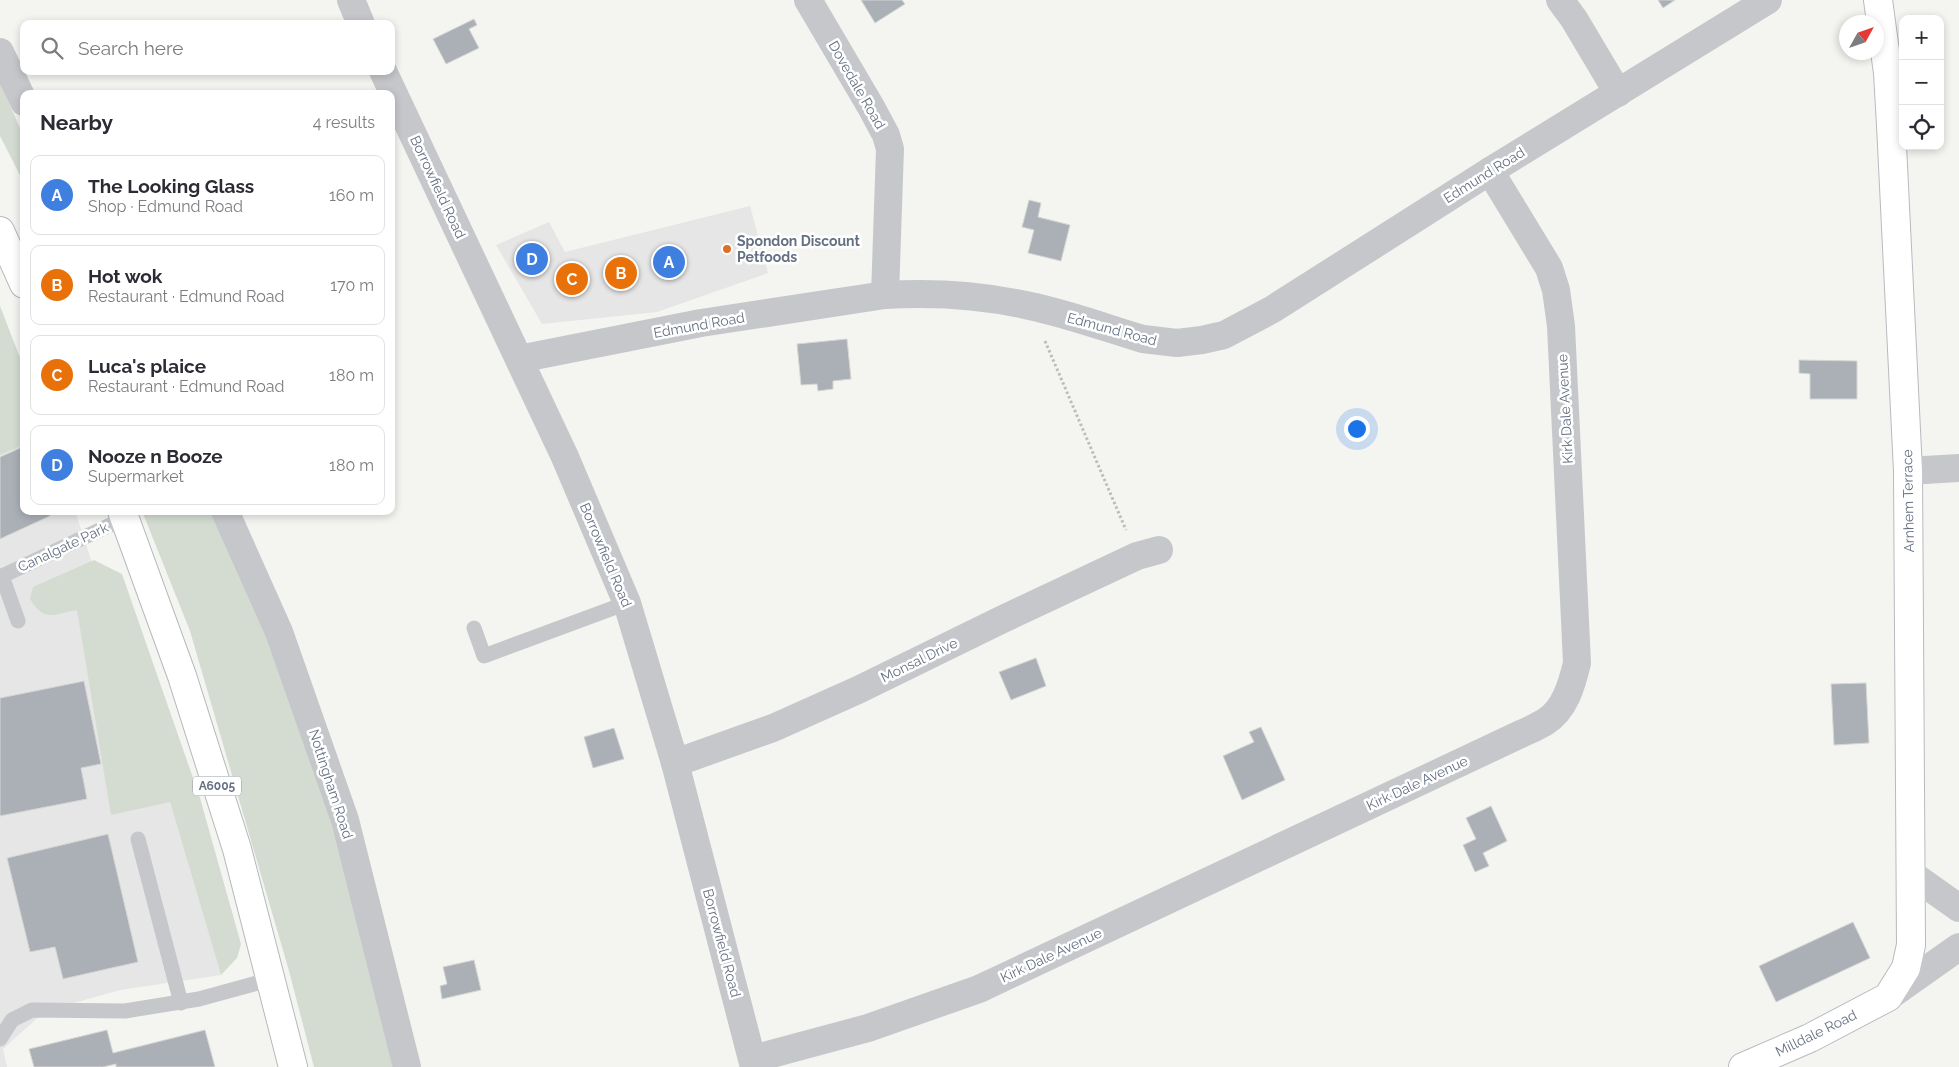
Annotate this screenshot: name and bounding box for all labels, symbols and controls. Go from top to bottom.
north arrow [1839,15,1884,60]
map controls [1899,15,1944,150]
button: + [1899,15,1944,60]
search box [20,20,395,75]
icon: search [38,34,66,62]
text: Search here [78,37,184,59]
street label: Dovedale Road [825,38,889,132]
button: − [1899,60,1944,105]
button: locate [1899,105,1944,150]
text: Nearby [40,110,113,135]
text: 4 results [313,113,375,132]
street label: Borrowfield Road [407,133,469,241]
street label: Edmund Road [1441,144,1527,206]
text: The Looking Glass [88,175,254,197]
text: A [52,186,62,205]
text: 160 m [329,186,374,205]
text: Shop · Edmund Road [88,197,243,216]
place label: Spondon Discount Petfoods [737,233,861,265]
pin: D [516,240,548,278]
pin: A [653,243,685,281]
marker: Spondon Discount Petfoods [721,243,733,255]
pin: B [605,254,637,292]
pin: C [556,260,588,298]
text: Hot wok [88,265,162,287]
text: B [52,276,62,295]
text: 170 m [330,276,374,295]
text: Restaurant · Edmund Road [88,287,284,306]
street label: Edmund Road [652,309,746,341]
street label: Edmund Road [1065,309,1159,349]
street label: Kirk Dale Avenue [1554,354,1576,464]
text: Luca's plaice [88,355,206,377]
text: C [52,366,62,385]
text: 180 m [329,366,374,385]
text: Restaurant · Edmund Road [88,377,284,396]
your location [1344,416,1370,442]
text: Nooze n Booze [88,445,223,467]
street label: Arnhem Terrace [1899,449,1917,553]
text: D [51,456,63,475]
text: 180 m [329,456,374,475]
text: Supermarket [88,467,184,486]
street label: Borrowfield Road [577,500,635,610]
street label: Canalgate Park [15,519,111,575]
street label: Monsal Drive [878,635,960,685]
street label: Nottingham Road [306,727,356,841]
street label: Kirk Dale Avenue [1364,753,1470,813]
road number: A6005 [193,776,241,796]
street label: Borrowfield Road [700,887,744,999]
street label: Kirk Dale Avenue [998,925,1104,985]
street label: Milldale Road [1773,1006,1859,1060]

